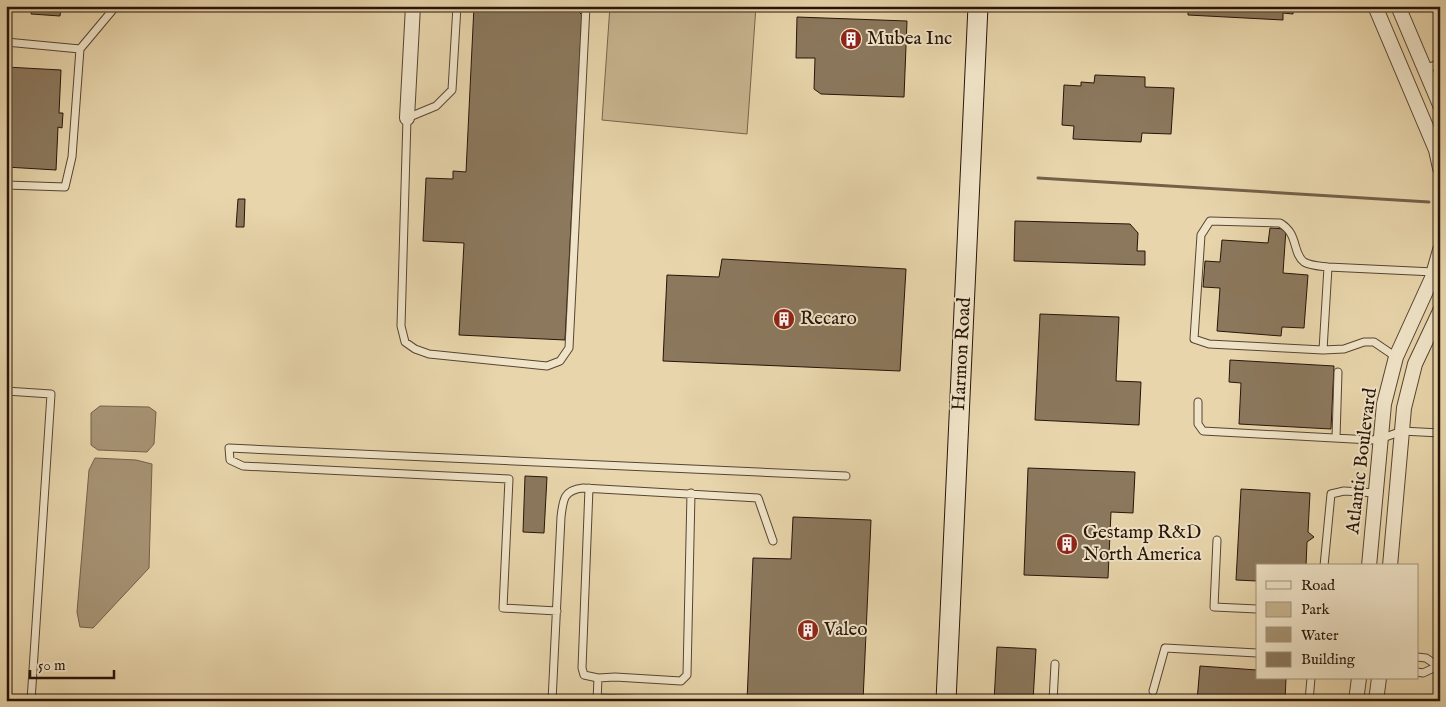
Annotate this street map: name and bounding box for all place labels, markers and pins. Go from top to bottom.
building icon: Mubea Inc [839,27,863,51]
place label: Mubea Inc [867,27,952,51]
building icon: Recaro [772,307,796,331]
place label: Recaro [800,307,857,331]
place label: Gestamp R&D North America [1083,521,1202,567]
building icon: Gestamp R&D North America [1055,532,1079,556]
building icon: Valeo [796,618,820,642]
place label: Valeo [823,618,868,642]

